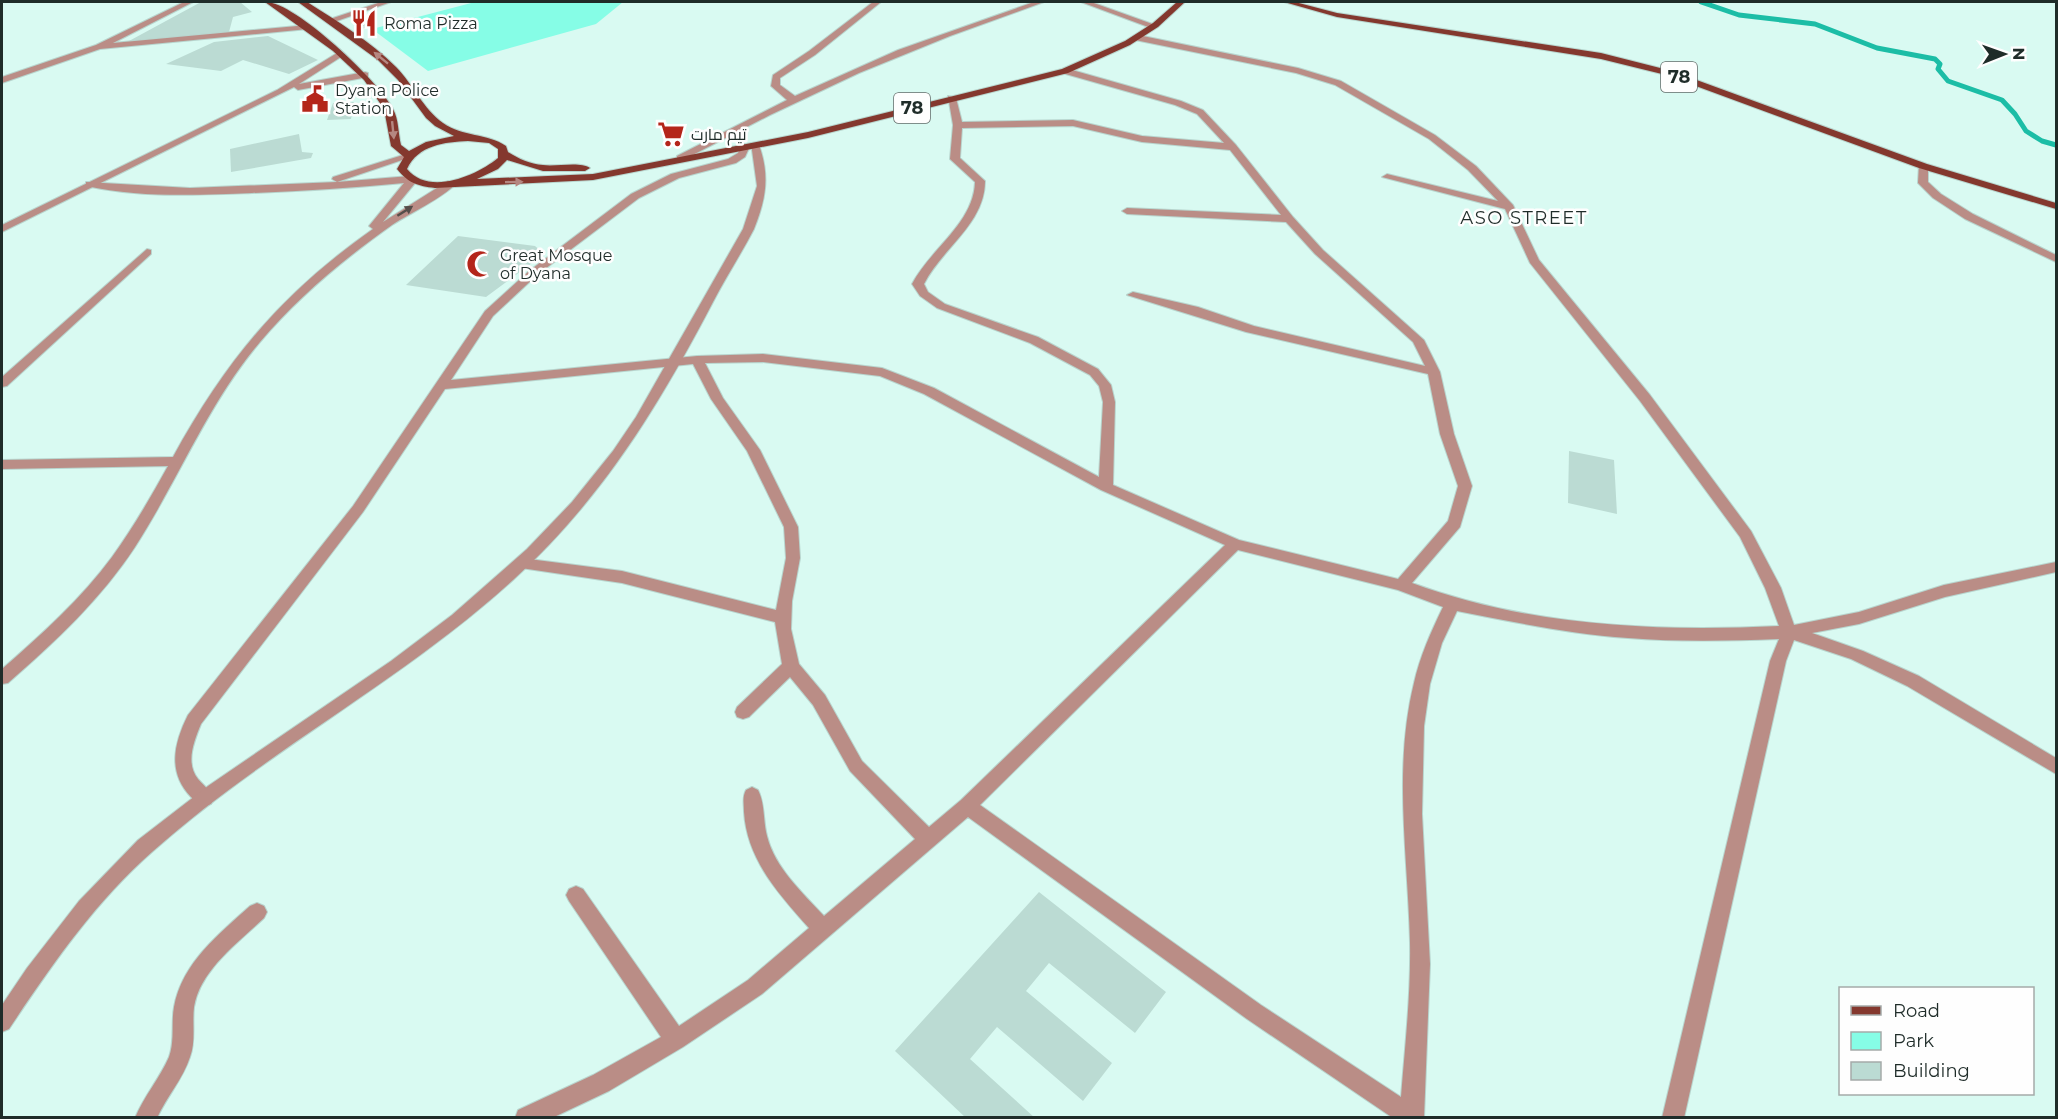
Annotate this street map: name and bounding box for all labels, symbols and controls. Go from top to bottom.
restaurant icon: Roma Pizza [349,8,379,38]
place label: Roma Pizza [384,14,478,33]
north arrow [1974,24,2034,84]
text: N [2009,47,2028,60]
one-way arrow [373,52,389,65]
road number: 78 [1661,62,1697,92]
place label: Dyana Police Station [335,81,439,118]
public building icon: Dyana Police Station [300,84,330,114]
road number: 78 [894,93,930,123]
supermarket icon: تیم مارت [656,119,686,149]
one-way arrow [388,121,398,140]
place label: تیم مارت [691,125,747,146]
one-way arrow [505,177,524,186]
one-way arrow [397,205,413,216]
district label: ASO STREET [1460,207,1588,229]
place label: Great Mosque of Dyana [500,246,613,283]
mosque icon: Great Mosque of Dyana [465,249,495,279]
legend [1839,987,2034,1095]
text: Road [1893,1000,1940,1022]
text: Park [1893,1030,1934,1052]
text: Building [1893,1060,1970,1082]

